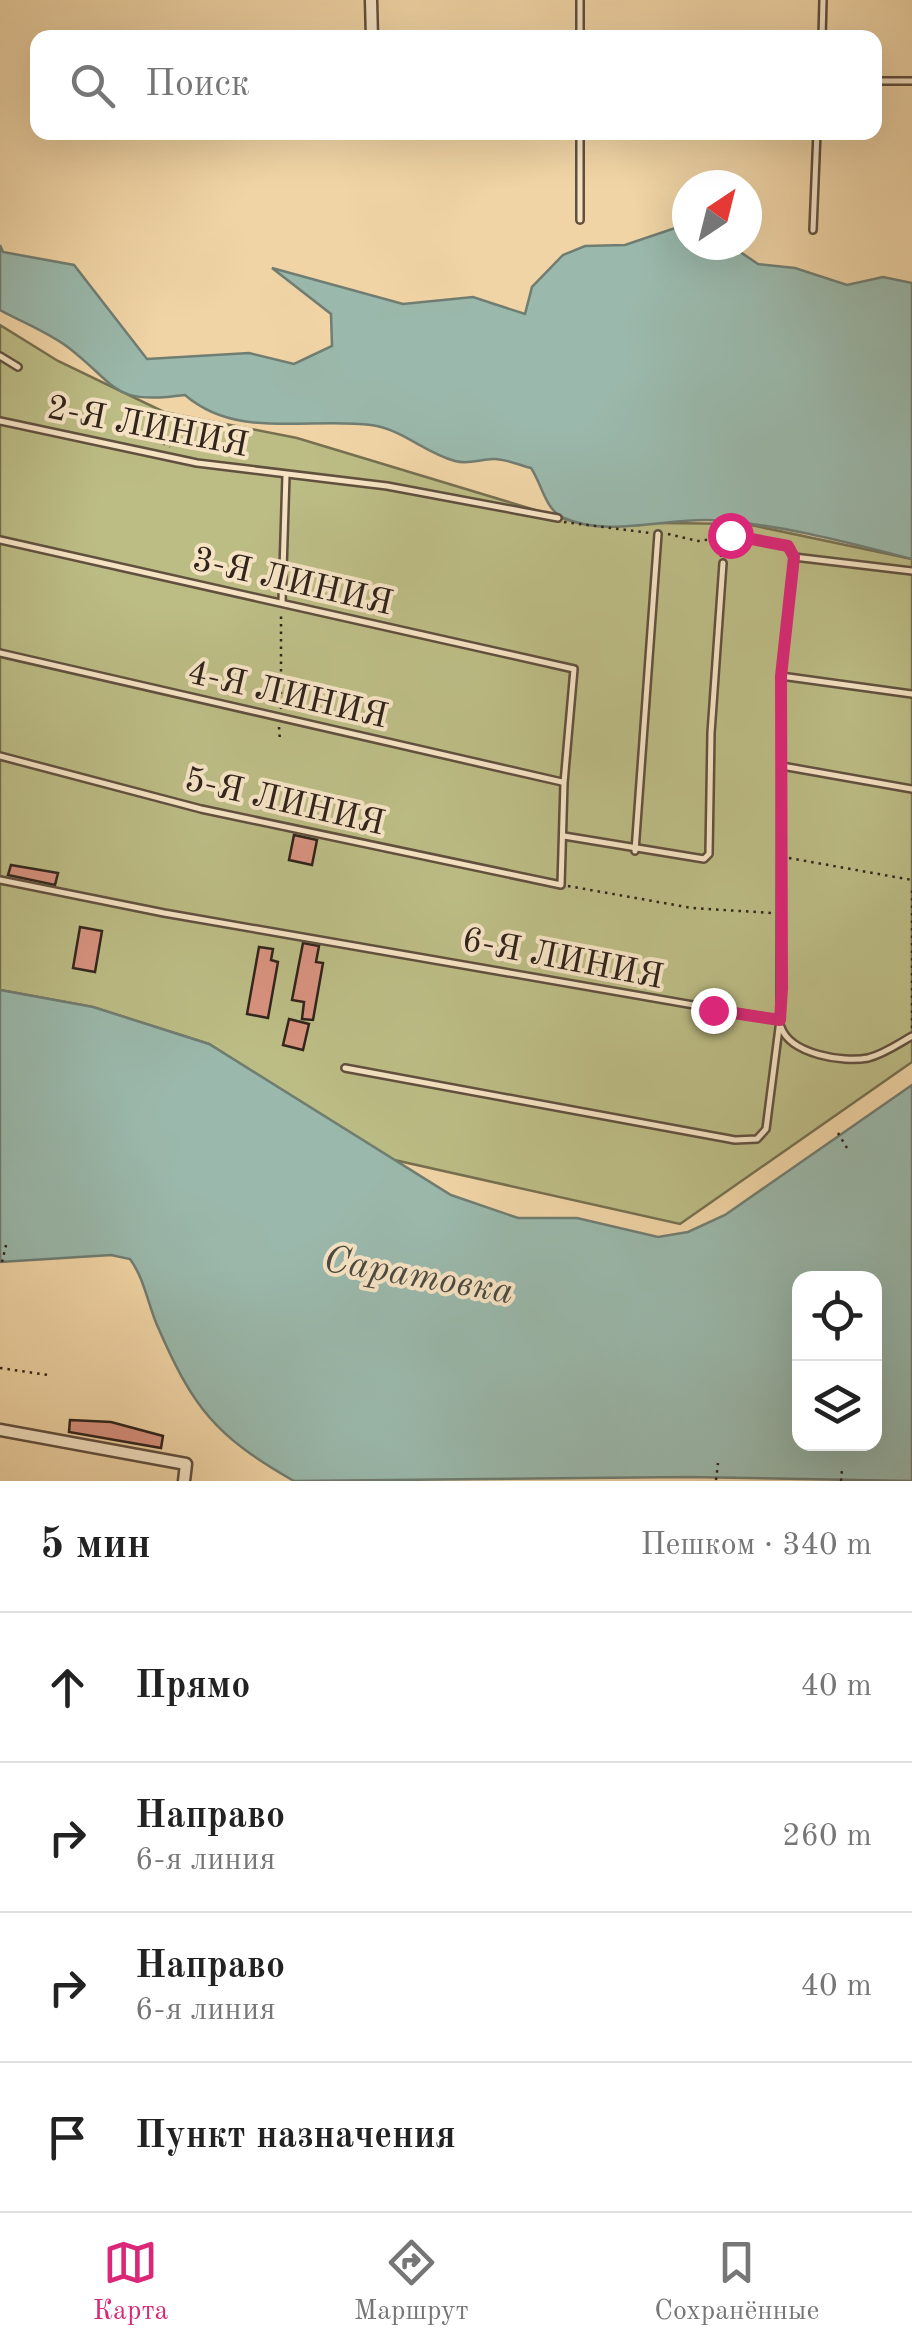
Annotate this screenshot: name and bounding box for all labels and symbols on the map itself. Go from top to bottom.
north arrow [672,170,762,260]
street label: 2-Я ЛИНИЯ [44,391,251,464]
route start [708,513,754,559]
street label: 3-Я ЛИНИЯ [189,542,396,622]
street label: 4-Я ЛИНИЯ [184,655,391,735]
street label: 5-Я ЛИНИЯ [181,762,388,842]
street label: 6-Я ЛИНИЯ [459,923,666,996]
route end [691,988,737,1034]
water label: Саратовка [320,1242,516,1312]

